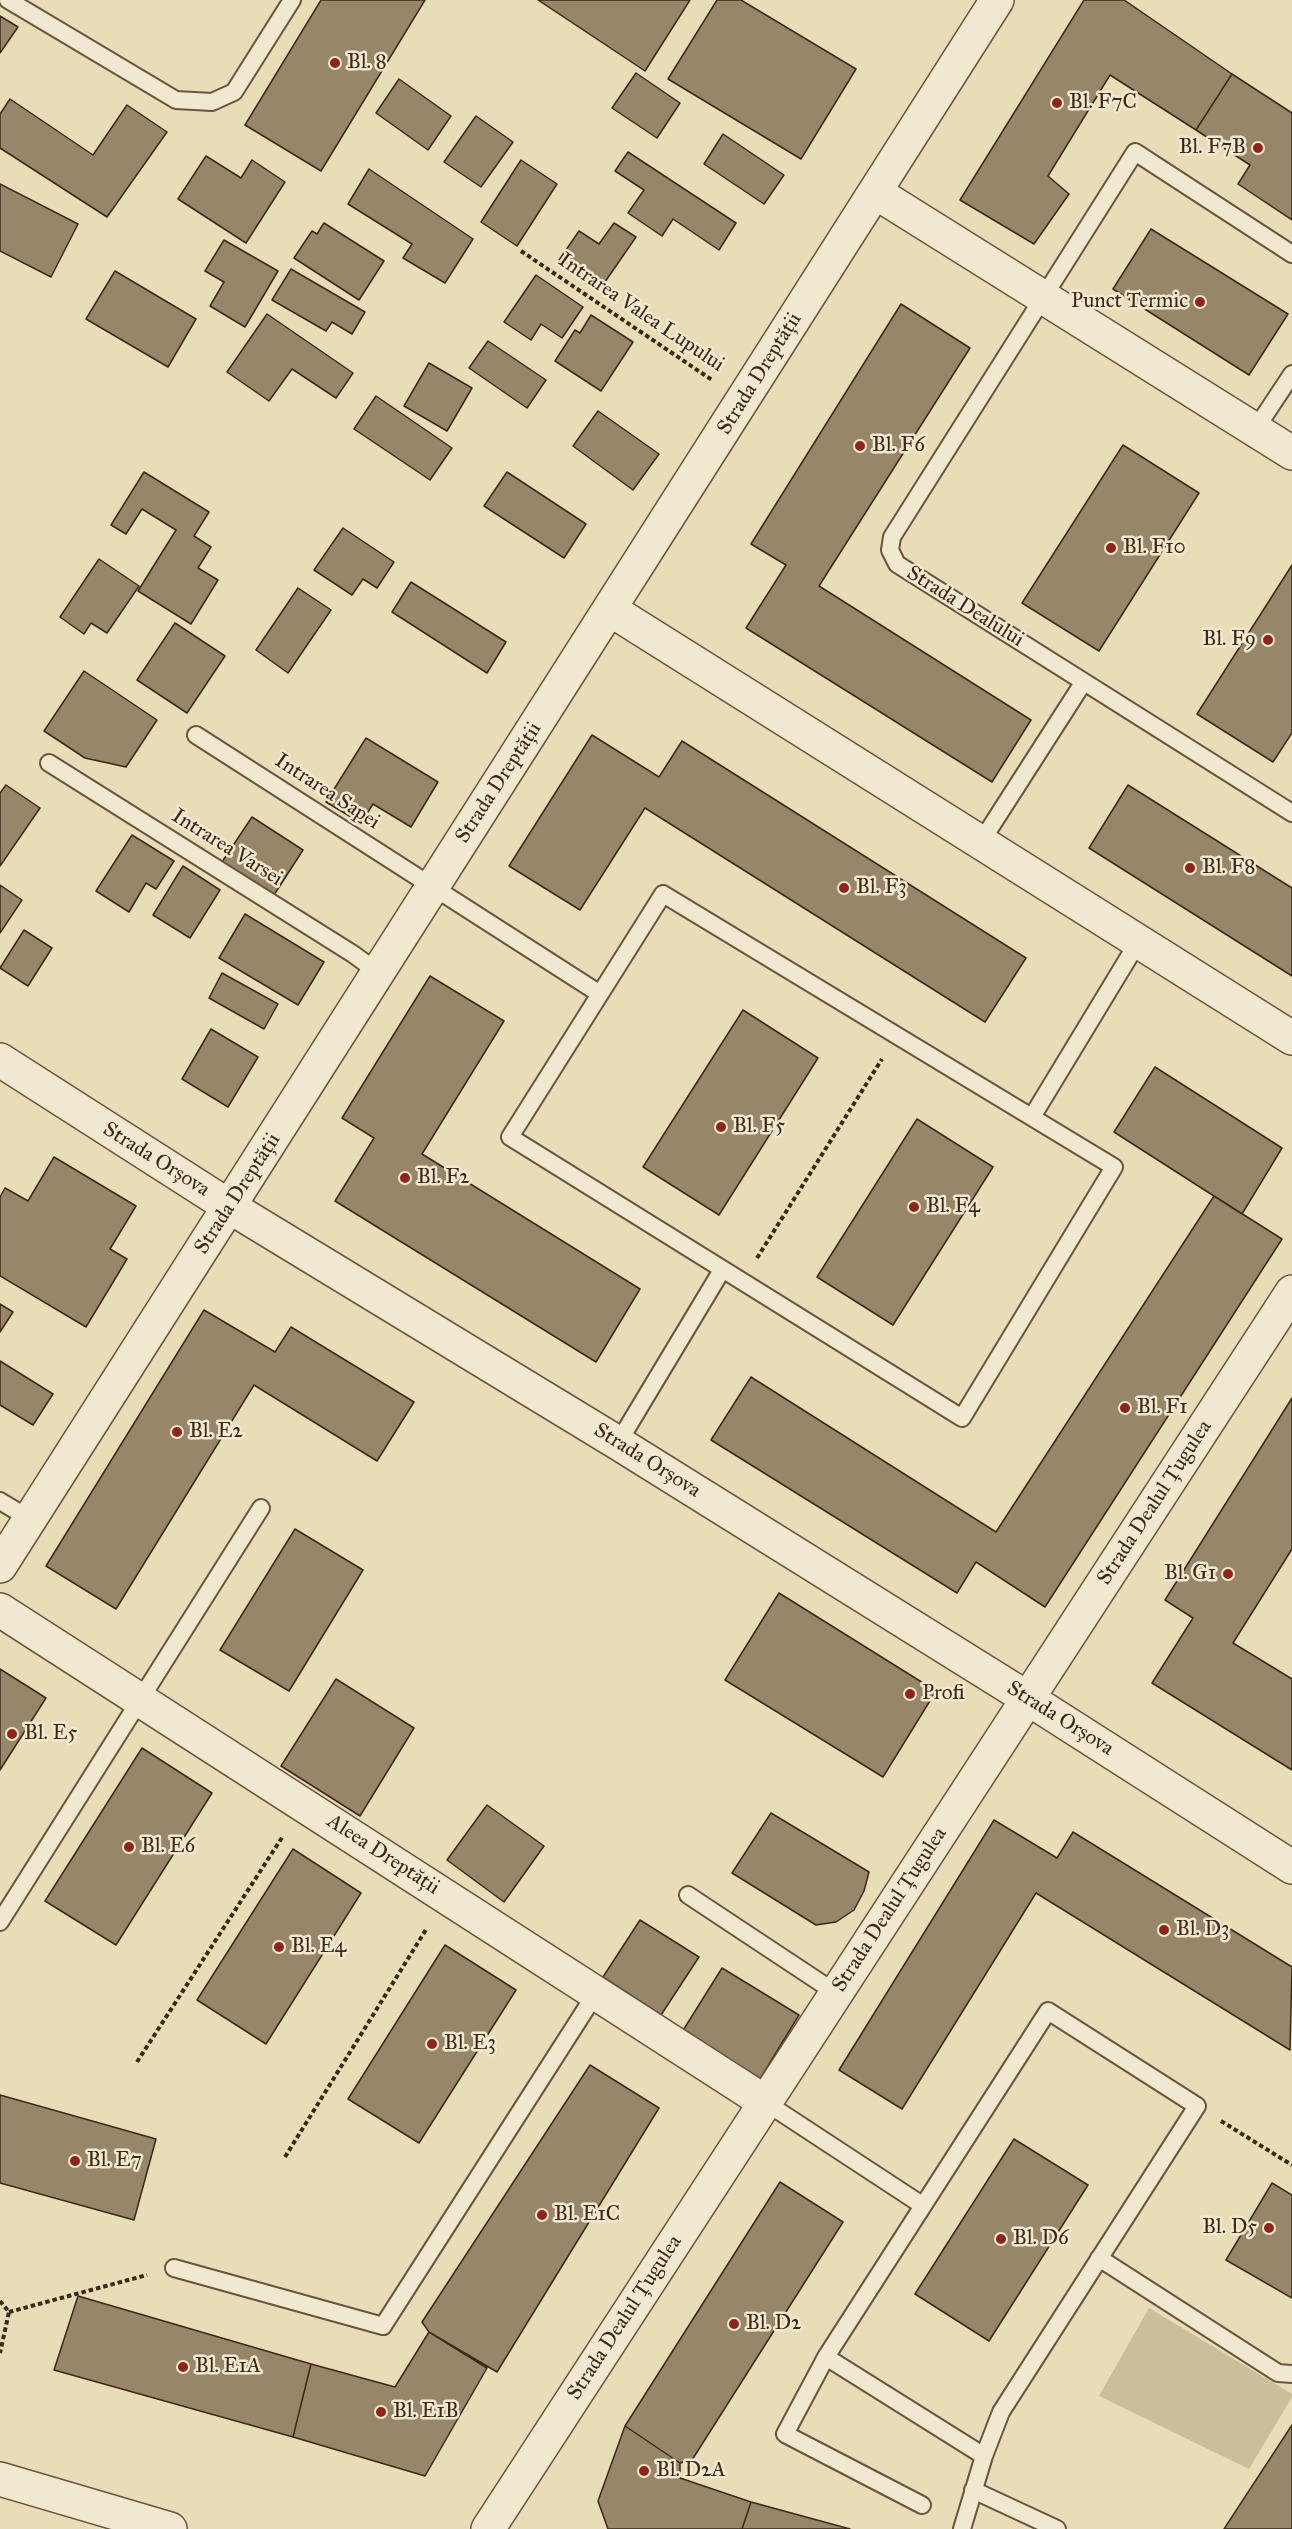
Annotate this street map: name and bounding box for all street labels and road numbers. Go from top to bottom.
street label: Intrarea Valea Lupului [553,248,729,378]
street label: Strada Dreptății [712,308,808,440]
street label: Strada Dealului [902,561,1028,653]
street label: Strada Dreptății [451,718,547,848]
street label: Intrarea Sapei [270,749,384,835]
street label: Intrarea Varsei [167,804,287,892]
street label: Strada Orșova [98,1117,214,1203]
street label: Strada Dreptății [190,1129,286,1259]
street label: Strada Dealul Țugulea [1092,1416,1218,1590]
street label: Strada Orșova [589,1418,705,1504]
street label: Strada Orșova [1002,1676,1118,1762]
street label: Aleea Dreptății [322,1809,444,1901]
street label: Strada Dealul Țugulea [827,1823,953,1997]
street label: Strada Dealul Țugulea [562,2231,688,2405]

